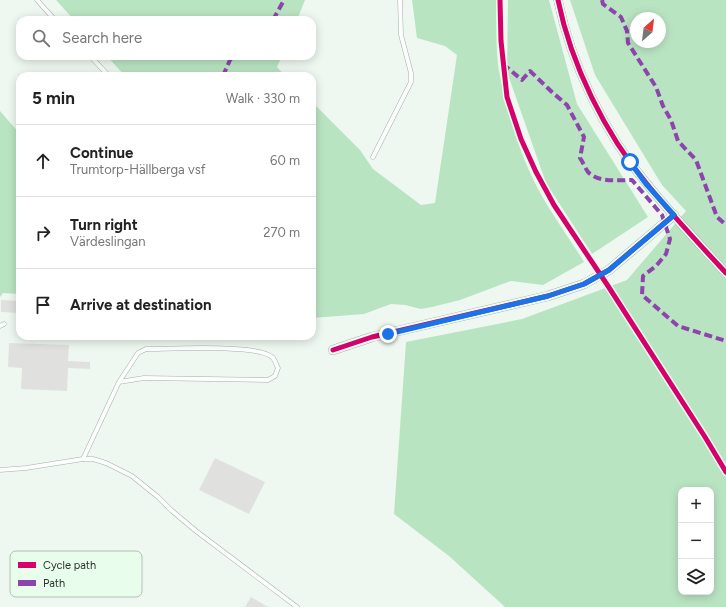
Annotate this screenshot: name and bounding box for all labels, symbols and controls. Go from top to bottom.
north arrow [630,12,666,48]
search box [16,16,316,60]
icon: search [30,27,52,49]
text: Search here [62,29,142,47]
text: 5 min [32,88,75,108]
text: Walk · 330 m [226,91,300,106]
text: Continue [70,144,133,162]
icon: ahead [32,150,54,172]
text: 60 m [270,153,300,168]
route start [621,153,639,171]
text: Trumtorp-Hällberga vsf [70,162,206,177]
text: Turn right [70,216,138,234]
icon: right [32,222,54,244]
text: 270 m [263,225,300,240]
text: Värdeslingan [70,234,145,249]
icon: arrive [32,294,54,316]
text: Arrive at destination [70,296,211,314]
route end [379,325,397,343]
map controls [678,487,714,595]
button: + [678,487,714,523]
button: − [678,523,714,559]
legend [10,551,142,597]
text: Cycle path [43,559,96,572]
button: layers [678,559,714,595]
text: Path [43,577,65,590]

